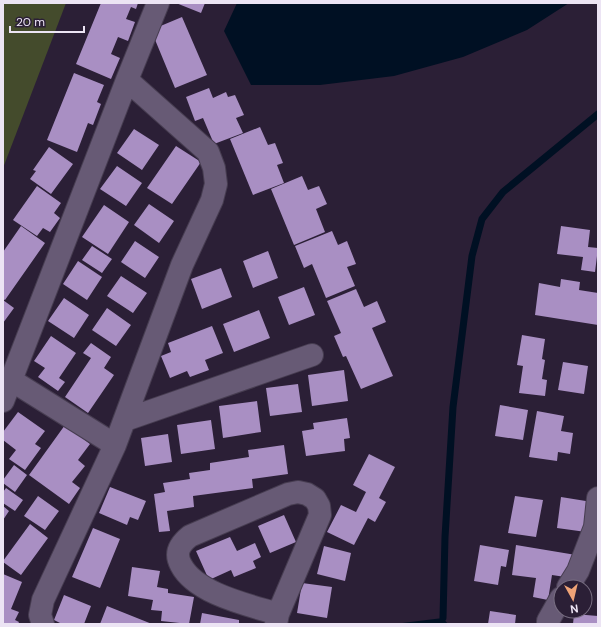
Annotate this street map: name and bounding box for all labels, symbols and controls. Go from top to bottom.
scale bar [10,8,84,34]
text: 20 m [16,14,45,30]
north arrow [553,579,593,619]
text: N [569,601,579,616]

